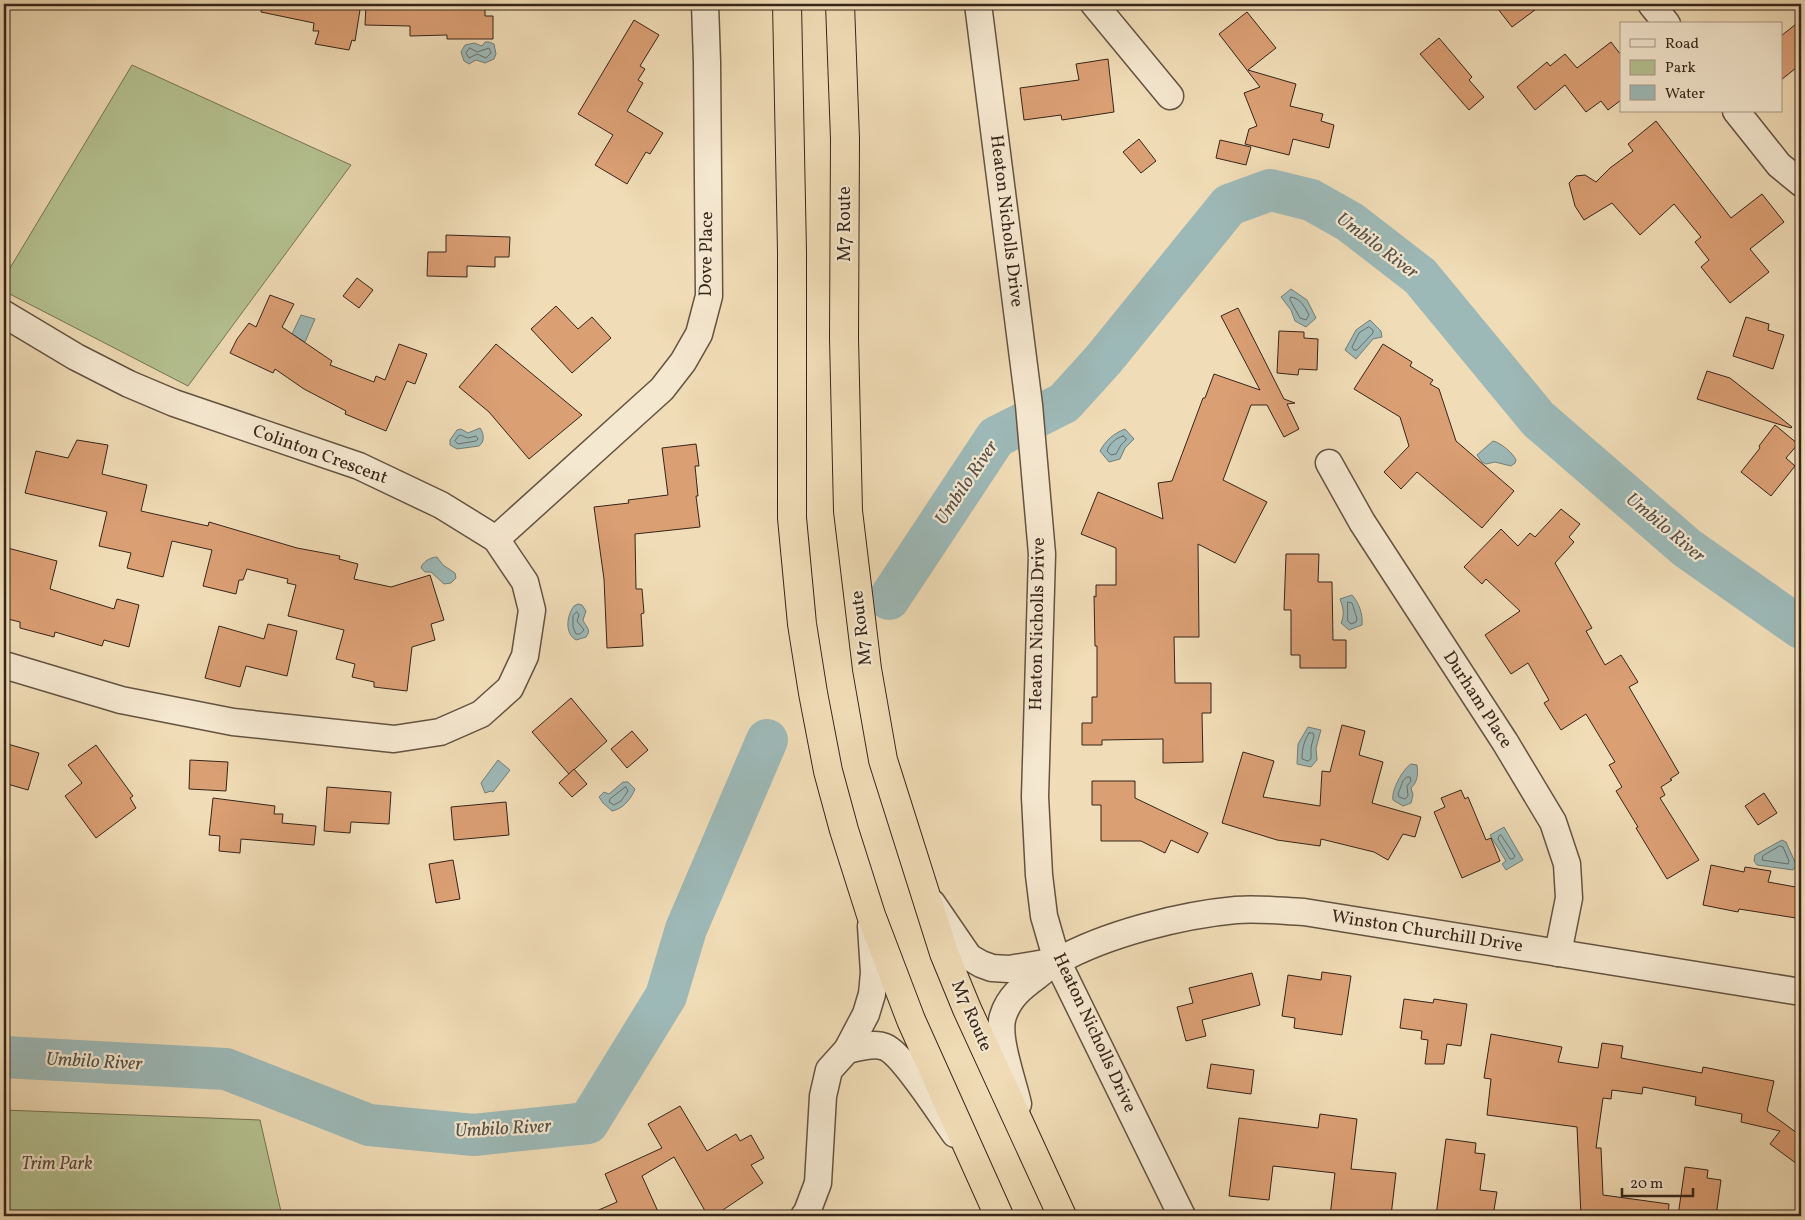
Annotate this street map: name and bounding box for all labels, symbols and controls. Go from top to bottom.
legend [1620,22,1782,112]
text: Road [1665,34,1699,55]
text: Park [1665,58,1696,79]
text: Water [1665,84,1705,105]
street label: Heaton Nicholls Drive [983,133,1029,309]
street label: M7 Route [833,186,858,262]
water label: Umbilo River [1331,207,1424,286]
street label: Dove Place [694,211,720,297]
street label: Colinton Crescent [249,419,391,491]
water label: Umbilo River [929,435,1005,530]
water label: Umbilo River [1620,487,1711,570]
street label: Heaton Nicholls Drive [1024,537,1052,711]
street label: M7 Route [845,589,879,667]
street label: Durham Place [1436,646,1518,754]
street label: Winston Churchill Drive [1329,905,1525,959]
street label: Heaton Nicholls Drive [1046,949,1142,1117]
street label: M7 Route [944,976,998,1056]
water label: Umbilo River [45,1046,144,1078]
water label: Umbilo River [454,1113,553,1145]
park label: Trim Park [21,1152,93,1177]
scale bar [1622,1165,1694,1197]
text: 20 m [1630,1174,1663,1195]

